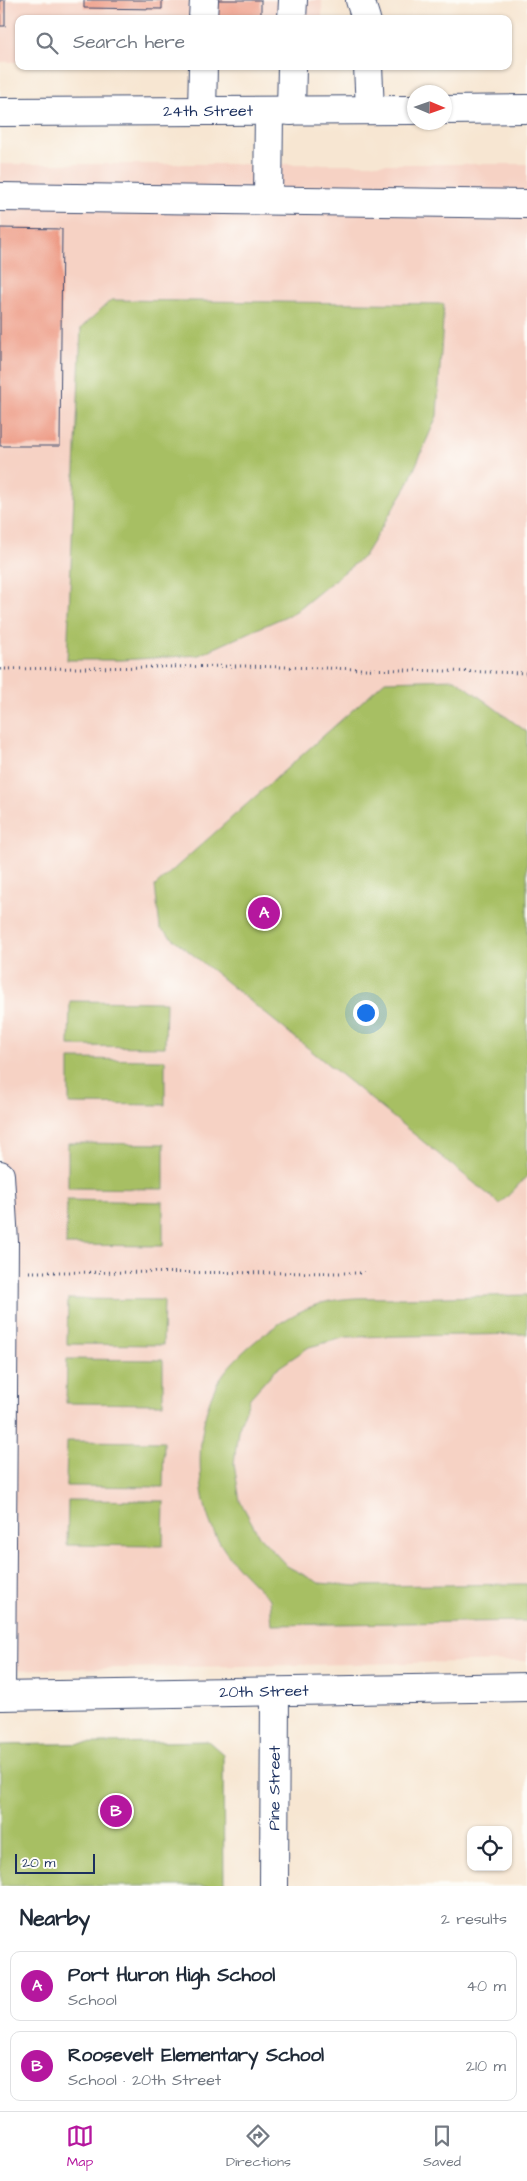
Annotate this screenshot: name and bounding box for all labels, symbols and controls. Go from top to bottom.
search box [15,15,512,70]
icon: search [33,29,61,57]
text: Search here [73,29,185,56]
north arrow [407,85,452,130]
street label: 24th Street [163,100,254,122]
pin: A [248,894,280,932]
your location [353,1000,379,1026]
street label: 20th Street [219,1680,309,1703]
street label: Pine Street [263,1745,286,1831]
pin: B [100,1792,132,1830]
map controls [467,1826,512,1871]
button: locate [467,1826,512,1871]
scale bar [15,1851,95,1874]
text: 20 m [22,1853,55,1873]
text: Nearby [20,1904,90,1933]
text: 2 results [441,1908,507,1930]
text: Port Huron High School [68,1962,275,1989]
text: A [32,1975,42,1997]
text: 40 m [466,1975,506,1997]
text: School [68,1989,117,2011]
text: Roosevelt Elementary School [68,2042,324,2069]
text: B [31,2055,43,2077]
text: 210 m [466,2055,506,2077]
text: School · 20th Street [68,2069,221,2091]
tab: Map [66,2122,94,2172]
tab: Directions [226,2122,291,2172]
tab: Saved [423,2122,461,2172]

